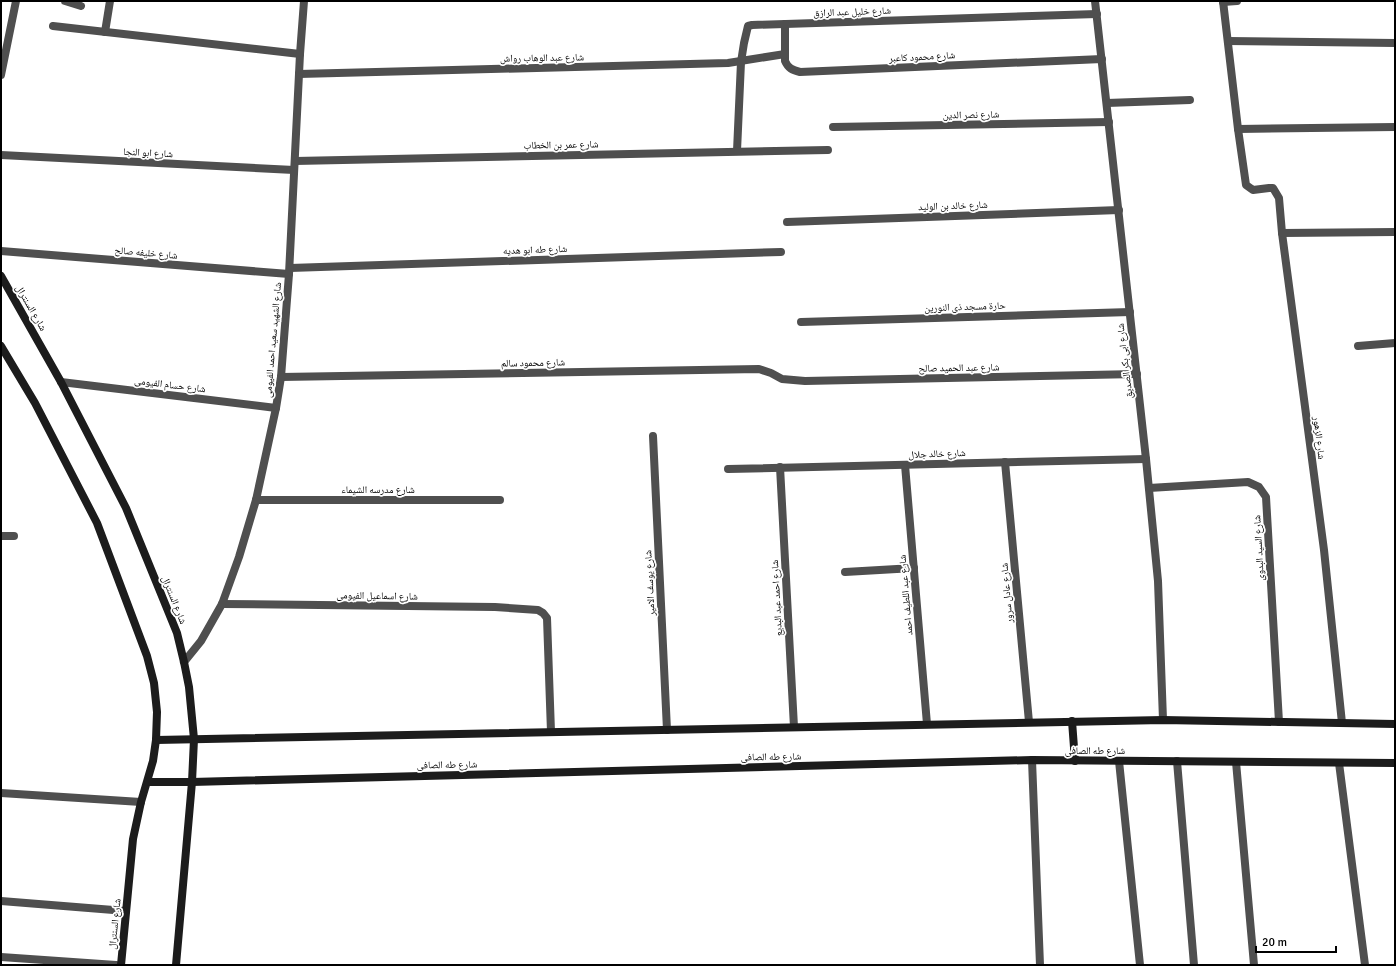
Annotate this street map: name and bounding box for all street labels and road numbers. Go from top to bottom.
street label: شارع خليل عبد الرازق [813,5,892,19]
street label: شارع محمود كاعبر [888,49,956,65]
street label: شارع عبد الوهاب رواش [500,51,584,65]
street label: شارع نصر الدين [943,109,1000,121]
street label: شارع عمر بن الخطاب [523,138,599,152]
street label: شارع ابو النجا [123,146,174,160]
street label: شارع خالد بن الوليد [918,199,988,213]
street label: شارع طه ابو هديه [503,243,568,257]
street label: شارع خليفه صالح [114,244,179,262]
street label: شارع الشهيد سعيد احمد الفيومى [262,281,284,398]
street label: شارع السنترال [13,283,49,334]
street label: حارة مسجد ذى النورين [924,300,1007,314]
street label: شارع ابى بكر الصديق [1114,322,1136,399]
street label: شارع محمود سالم [501,356,566,371]
street label: شارع عبد الحميد صالح [918,361,1000,375]
street label: شارع حسام الفيومى [133,375,207,396]
street label: شارع الزهور [1310,415,1328,461]
street label: شارع خالد جلال [908,447,966,461]
street label: شارع مدرسه الشيماء [341,484,415,496]
street label: شارع السيد البدوى [1251,514,1267,581]
street label: شارع يوسف الامير [642,549,658,617]
street label: شارع عبد اللطيف احمد [896,554,916,636]
street label: شارع احمد عبد البديع [769,559,785,636]
street label: شارع عادل سرور [998,562,1016,625]
street label: شارع السنترال [159,574,189,626]
street label: شارع اسماعيل الفيومى [336,589,418,603]
street label: شارع طه الصافى [1065,745,1126,757]
street label: شارع طه الصافى [741,750,802,764]
street label: شارع طه الصافى [417,758,478,772]
street label: شارع السنترال [106,897,124,950]

